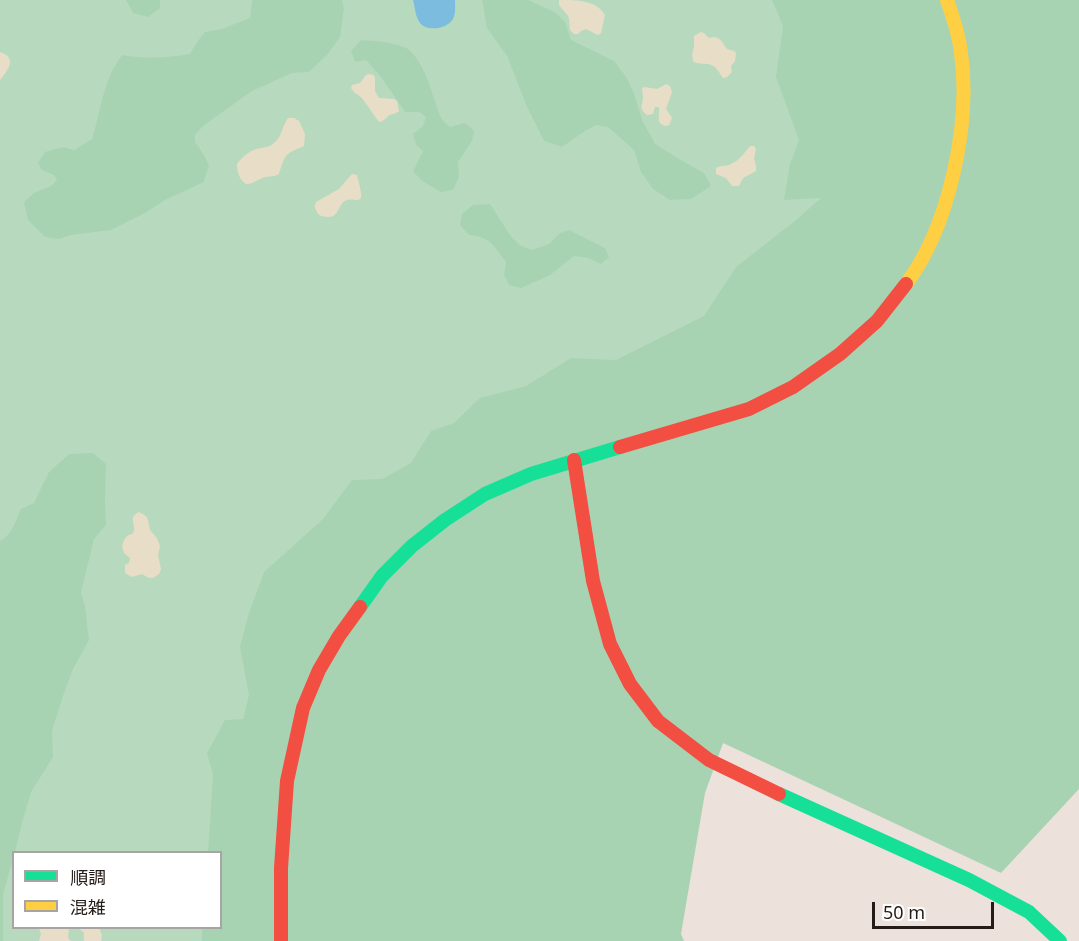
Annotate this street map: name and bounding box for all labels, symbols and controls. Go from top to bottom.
legend [12,851,222,929]
text: 順調 [70,865,106,889]
scale bar [875,890,996,928]
text: 混雑 [70,895,106,919]
text: 50 m [883,900,925,924]

